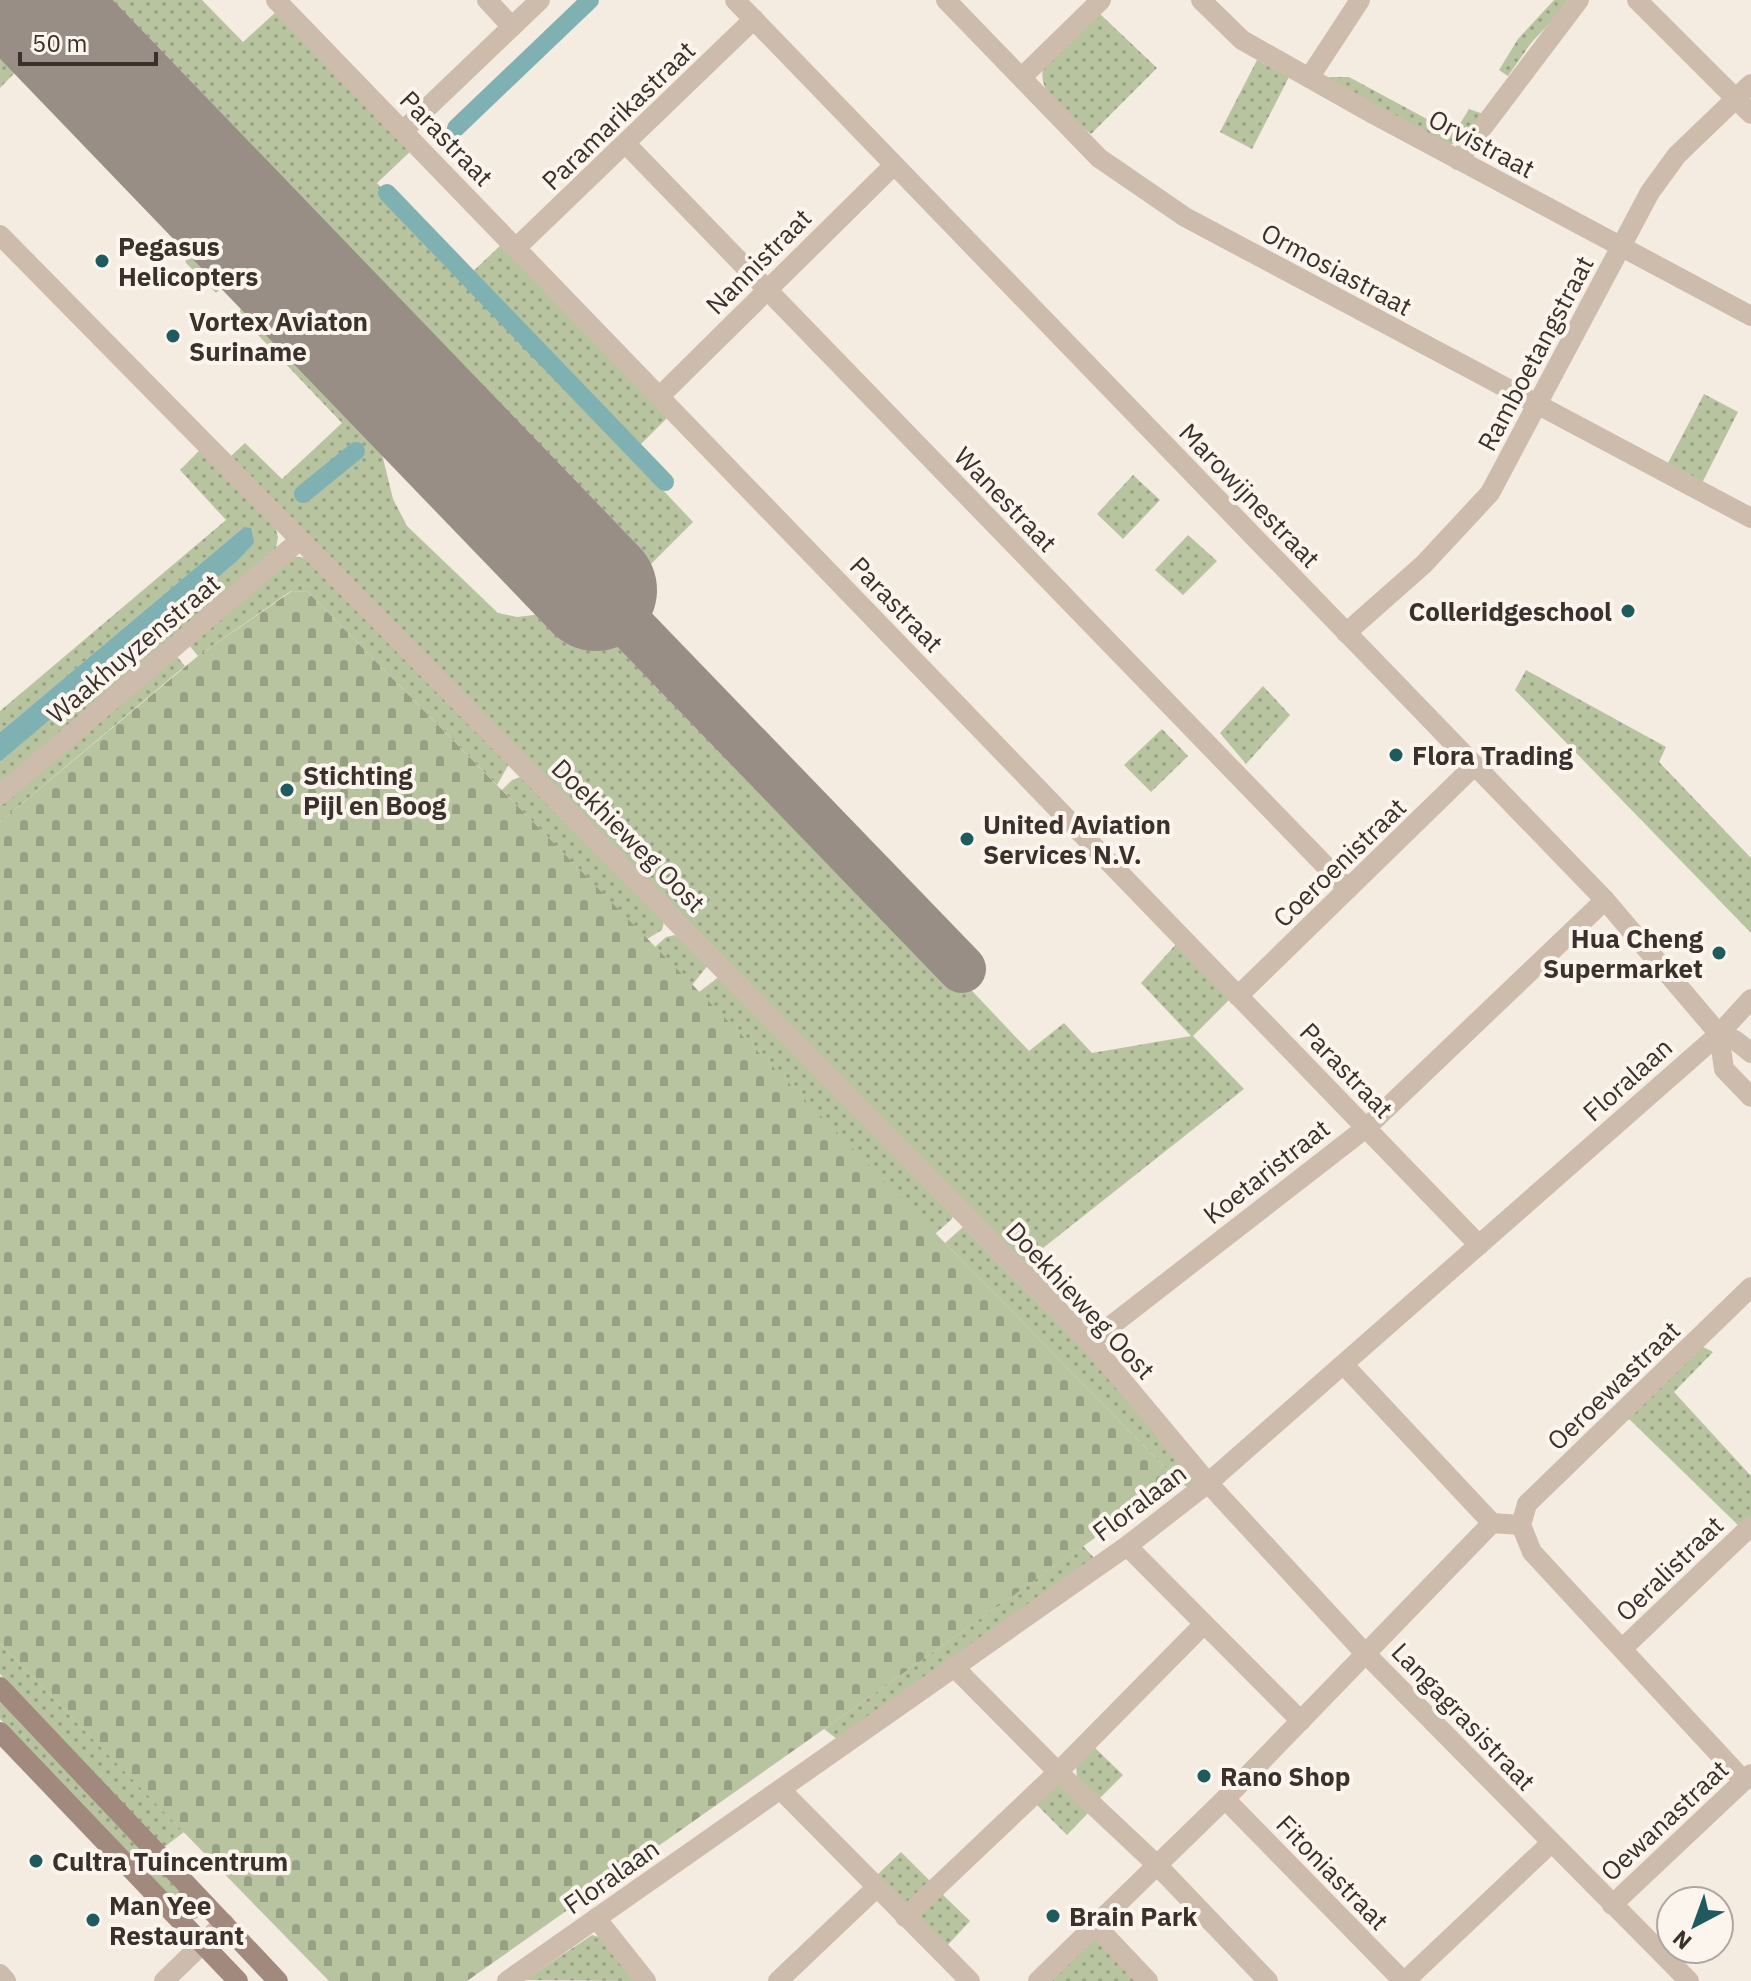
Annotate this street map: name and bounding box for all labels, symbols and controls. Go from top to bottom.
scale bar [20,16,156,66]
text: 50 m [32,27,87,59]
street label: Paramarikastraat [534,33,702,197]
street label: Parastraat [393,83,501,193]
street label: Orvistraat [1423,101,1541,185]
street label: Nannistraat [698,201,818,321]
street label: Ormosiastraat [1256,215,1418,323]
place label: Pegasus Helicopters [118,229,258,293]
street label: Ramboetangstraat [1469,250,1601,456]
marker: Pegasus Helicopters [93,252,111,270]
place label: Vortex Aviaton Suriname [189,304,368,368]
marker: Vortex Aviaton Suriname [164,327,182,345]
street label: Marowijnestraat [1172,415,1328,575]
street label: Wanestraat [947,439,1065,559]
street label: Parastraat [843,549,951,659]
street label: Waakhuyzenstraat [39,566,227,730]
place label: Colleridgeschool [1408,594,1612,628]
marker: Colleridgeschool [1619,602,1637,620]
place label: Flora Trading [1412,738,1574,772]
marker: Flora Trading [1387,746,1405,764]
street label: Doekhieweg Oost [545,751,713,919]
place label: Stichting Pijl en Boog [303,758,447,822]
marker: Stichting Pijl en Boog [278,781,296,799]
street label: Coeroenistraat [1265,790,1413,934]
place label: United Aviation Services N.V. [983,807,1171,871]
marker: United Aviation Services N.V. [958,830,976,848]
place label: Hua Cheng Supermarket [1543,921,1704,985]
marker: Hua Cheng Supermarket [1710,944,1728,962]
street label: Parastraat [1293,1015,1401,1125]
street label: Floralaan [1575,1030,1679,1128]
street label: Koetaristraat [1196,1111,1336,1231]
street label: Doekhieweg Oost [999,1214,1163,1386]
street label: Oeroewastraat [1539,1313,1687,1457]
street label: Floralaan [1085,1456,1193,1548]
street label: Oeralistraat [1608,1508,1730,1628]
street label: Langagrasistraat [1385,1635,1543,1797]
street label: Oewanastraat [1593,1752,1735,1888]
place label: Rano Shop [1220,1759,1351,1793]
marker: Rano Shop [1195,1767,1213,1785]
street label: Fitoniastraat [1269,1807,1397,1937]
street label: Floralaan [557,1831,665,1921]
place label: Cultra Tuincentrum [52,1844,288,1878]
marker: Cultra Tuincentrum [27,1852,45,1870]
north arrow [1655,1885,1735,1965]
place label: Man Yee Restaurant [109,1888,244,1952]
place label: Brain Park [1069,1899,1197,1933]
marker: Brain Park [1044,1907,1062,1925]
marker: Man Yee Restaurant [84,1911,102,1929]
text: N [1666,1924,1697,1957]

